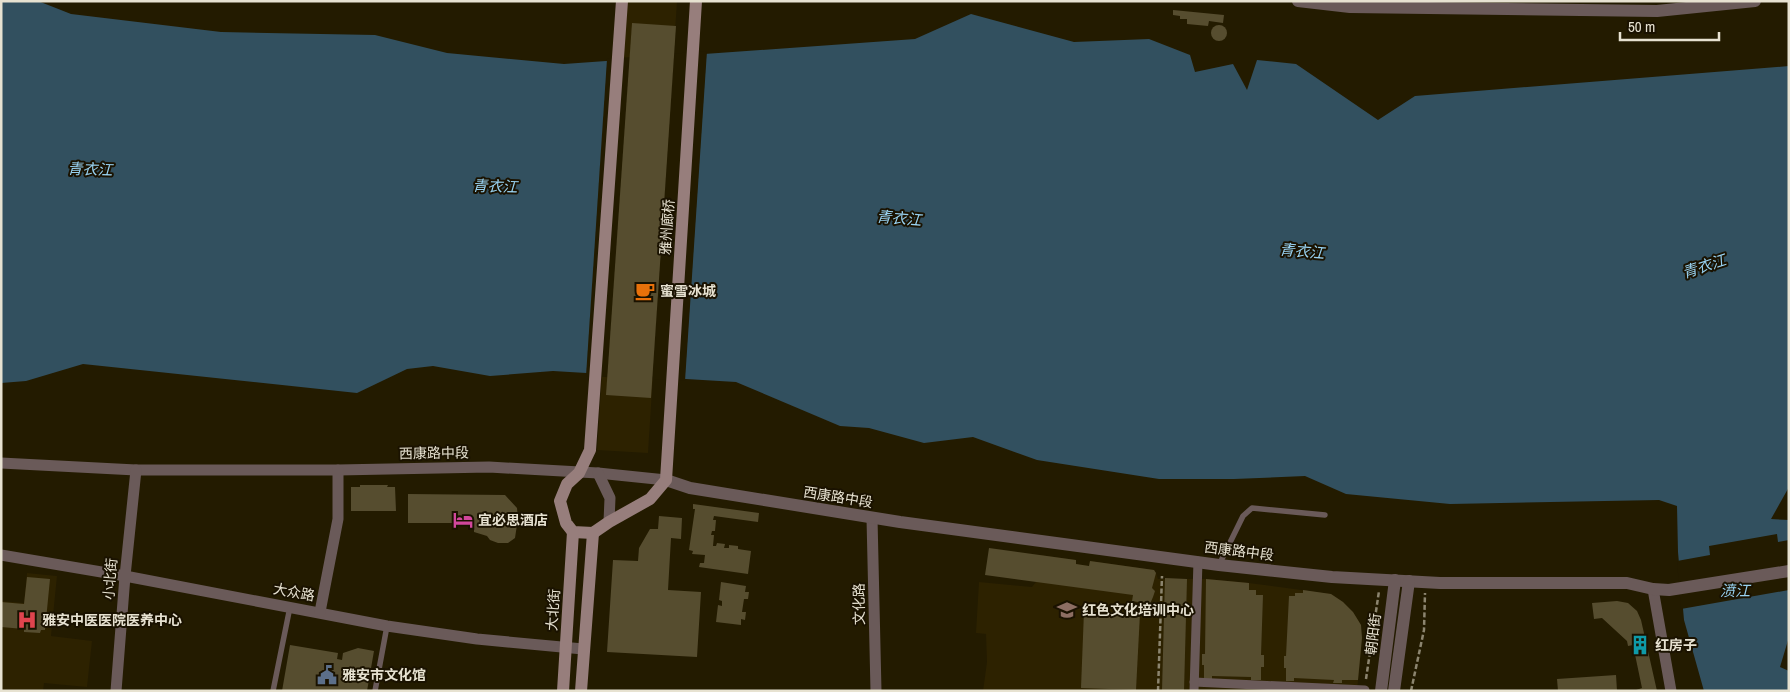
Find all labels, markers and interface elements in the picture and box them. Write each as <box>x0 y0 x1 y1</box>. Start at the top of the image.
scale bar <box>1620 10 1719 42</box>
text: 50 m <box>1628 16 1655 37</box>
water label: 青衣江 <box>67 158 115 180</box>
water label: 青衣江 <box>472 175 520 197</box>
street label: 雅州廊桥 <box>656 198 678 256</box>
water label: 青衣江 <box>876 206 924 231</box>
water label: 青衣江 <box>1279 239 1327 264</box>
water label: 青衣江 <box>1679 248 1731 283</box>
cafe icon: 蜜雪冰城 <box>634 280 656 302</box>
place label: 蜜雪冰城 <box>660 282 716 300</box>
street label: 西康路中段 <box>399 443 469 463</box>
street label: 西康路中段 <box>802 483 874 511</box>
hotel icon: 宜必思酒店 <box>452 509 474 531</box>
place label: 宜必思酒店 <box>478 511 548 529</box>
street label: 西康路中段 <box>1203 538 1275 564</box>
street label: 小北街 <box>99 557 121 601</box>
street label: 大众路 <box>272 579 316 605</box>
water label: 𣸣江 <box>1720 580 1752 601</box>
street label: 文化路 <box>850 583 868 625</box>
street label: 大北街 <box>543 588 563 632</box>
school or university icon: 红色文化培训中心 <box>1056 599 1078 621</box>
place label: 红色文化培训中心 <box>1082 601 1194 619</box>
hospital icon: 雅安中医医院医养中心 <box>16 609 38 631</box>
place label: 雅安中医医院医养中心 <box>42 611 182 629</box>
street label: 朝阳街 <box>1362 612 1384 656</box>
building icon: 红房子 <box>1629 634 1651 656</box>
place label: 红房子 <box>1655 636 1697 654</box>
public building icon: 雅安市文化馆 <box>316 664 338 686</box>
place label: 雅安市文化馆 <box>342 666 426 684</box>

